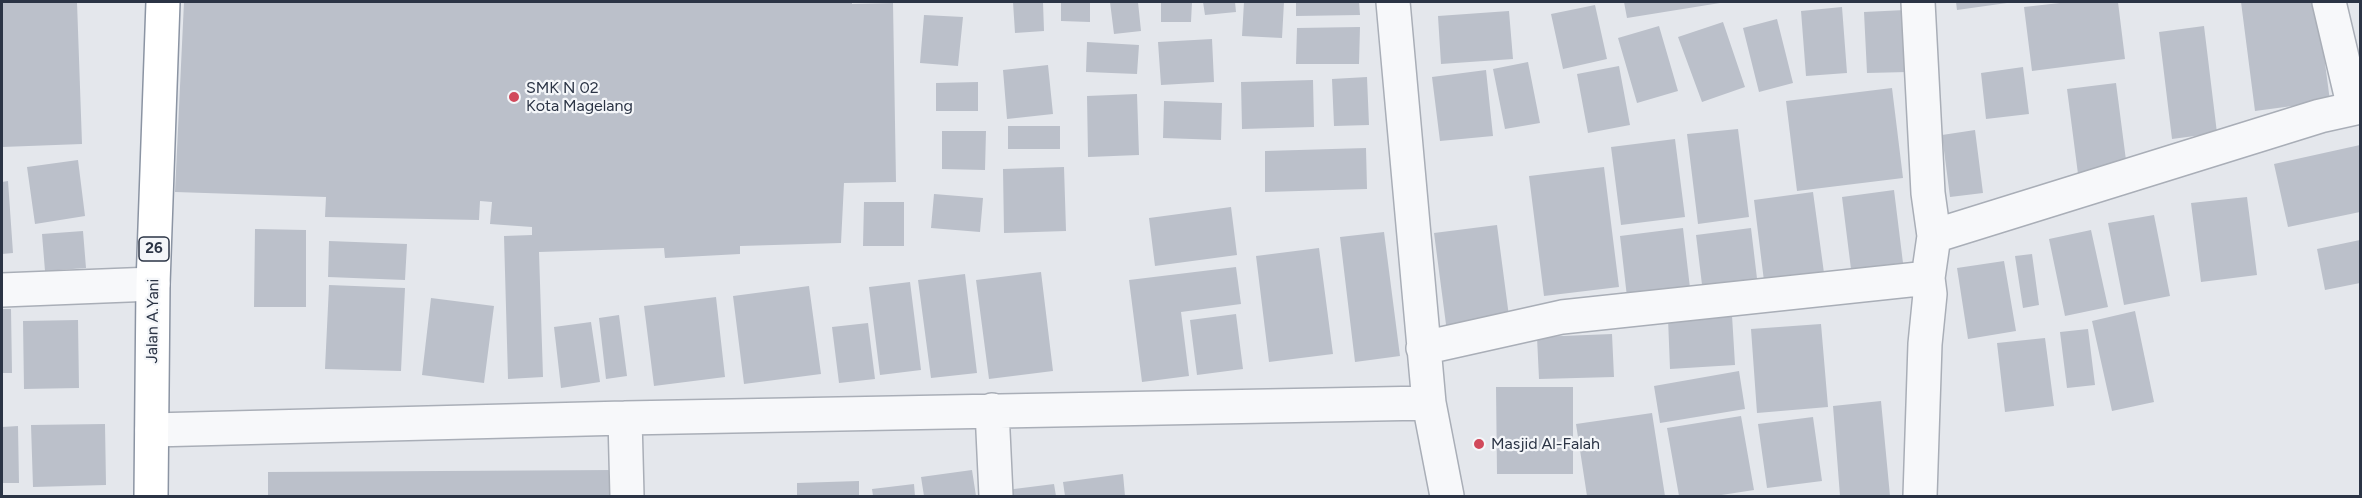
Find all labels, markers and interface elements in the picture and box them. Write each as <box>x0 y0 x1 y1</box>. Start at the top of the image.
place label: SMK N 02 Kota Magelang <box>526 78 633 116</box>
marker: SMK N 02 Kota Magelang <box>507 90 521 104</box>
road number: 26 <box>139 237 169 261</box>
street label: Jalan A.Yani <box>143 279 163 363</box>
place label: Masjid Al-Falah <box>1491 434 1600 454</box>
marker: Masjid Al-Falah <box>1472 437 1486 451</box>

